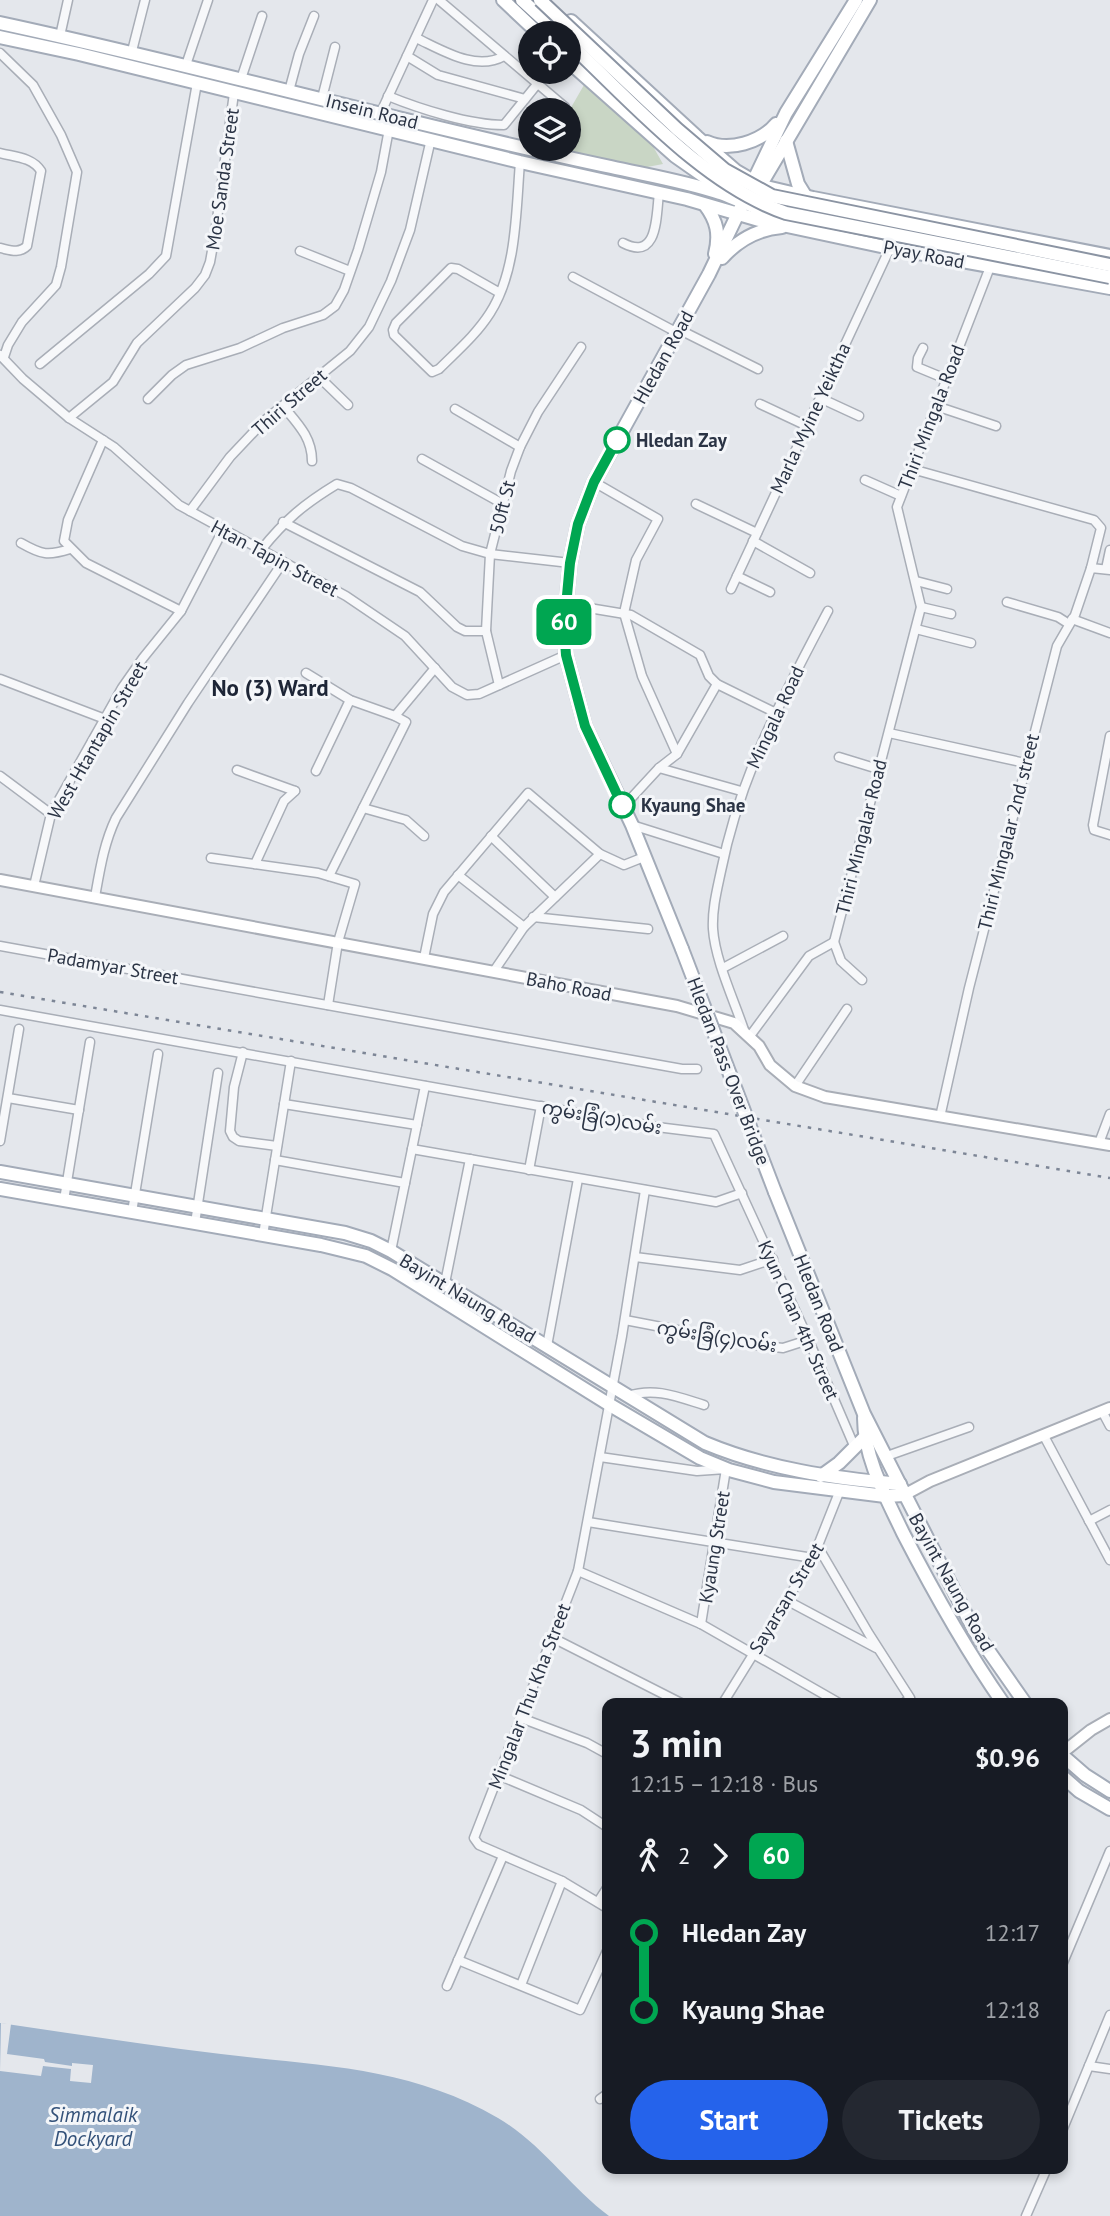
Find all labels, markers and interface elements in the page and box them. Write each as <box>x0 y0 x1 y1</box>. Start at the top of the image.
map controls <box>518 21 581 161</box>
button: locate <box>518 21 581 84</box>
street label: Insein Road <box>323 88 421 134</box>
button: layers <box>518 98 581 161</box>
street label: Moe Sanda Street <box>200 106 244 252</box>
street label: Pyay Road <box>881 234 967 274</box>
street label: Hledan Road <box>627 306 699 408</box>
street label: Marla Myine Yeiktha <box>765 339 855 497</box>
street label: Thiri Mingala Road <box>892 341 970 493</box>
street label: Thiri Street <box>247 363 332 441</box>
marker: Hledan Zay <box>604 427 630 453</box>
place label: Hledan Zay <box>636 428 728 452</box>
street label: 50ft St <box>484 477 520 536</box>
street label: Htan Tapin Street <box>207 514 343 602</box>
line badge: 60 <box>532 599 596 645</box>
text: 60 <box>550 606 578 637</box>
street label: West Htantapin Street <box>42 656 152 823</box>
street label: Mingala Road <box>741 662 809 772</box>
district label: No (3) Ward <box>211 673 329 702</box>
street label: Thiri Mingalar 2nd street <box>972 731 1044 933</box>
street label: Thiri Mingalar Road <box>830 757 892 917</box>
marker: Kyaung Shae <box>609 792 635 818</box>
place label: Kyaung Shae <box>641 793 745 817</box>
street label: Padamyar Street <box>46 943 181 989</box>
street label: Baho Road <box>524 966 614 1006</box>
street label: Hledan Pass Over Bridge <box>682 974 776 1168</box>
street label: ကွမ်းခြံ(၁)လမ်း <box>540 1093 664 1143</box>
street label: Kyun Chan 4th Street <box>753 1237 845 1404</box>
street label: Bayint Naung Road <box>396 1248 540 1348</box>
street label: Hledan Road <box>789 1251 849 1355</box>
street label: ကွမ်းခြံ(၄)လမ်း <box>655 1313 779 1361</box>
street label: Kyaung Street <box>693 1489 735 1605</box>
street label: Bayint Naung Road <box>904 1509 1000 1655</box>
street label: Sayarsan Street <box>743 1537 829 1658</box>
street label: Mingalar Thu Kha Street <box>482 1599 576 1792</box>
text: 3 min <box>630 1718 723 1767</box>
text: $0.96 <box>975 1741 1040 1774</box>
text: 12:15 – 12:18 · Bus <box>630 1769 818 1798</box>
icon: walk <box>630 1837 668 1875</box>
icon: forward <box>701 1837 739 1875</box>
text: 60 <box>763 1840 790 1871</box>
text: 2 <box>678 1841 691 1870</box>
text: Hledan Zay <box>682 1916 806 1949</box>
text: 12:17 <box>985 1918 1040 1947</box>
text: Kyaung Shae <box>682 1993 825 2026</box>
text: 12:18 <box>985 1995 1040 2024</box>
button: Start <box>630 2080 828 2160</box>
button: Tickets <box>842 2080 1040 2160</box>
water label: Simmalaik Dockyard <box>48 2101 139 2152</box>

